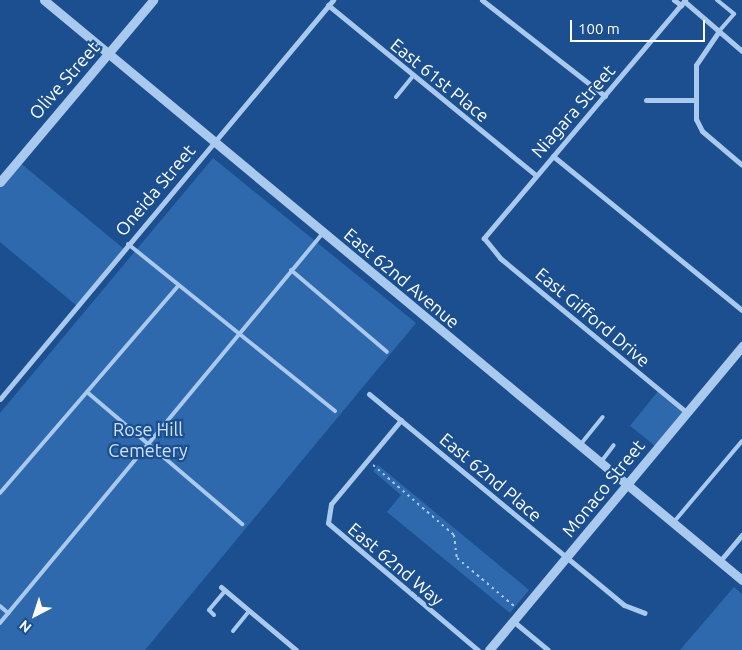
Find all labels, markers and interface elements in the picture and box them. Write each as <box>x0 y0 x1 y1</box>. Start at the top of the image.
scale bar <box>572 10 707 42</box>
text: 100 m <box>578 20 620 37</box>
street label: East 61st Place <box>386 34 494 126</box>
street label: Olive Street <box>24 37 104 123</box>
street label: Niagara Street <box>527 60 619 162</box>
street label: Oneida Street <box>111 140 199 240</box>
street label: East 62nd Avenue <box>340 223 464 333</box>
street label: East Gifford Drive <box>531 263 655 371</box>
park label: Rose Hill Cemetery <box>108 419 188 462</box>
street label: East 62nd Place <box>436 428 546 526</box>
street label: Monaco Street <box>557 435 649 541</box>
street label: East 62nd Way <box>344 518 448 610</box>
north arrow <box>10 590 60 640</box>
text: N <box>16 617 35 636</box>

